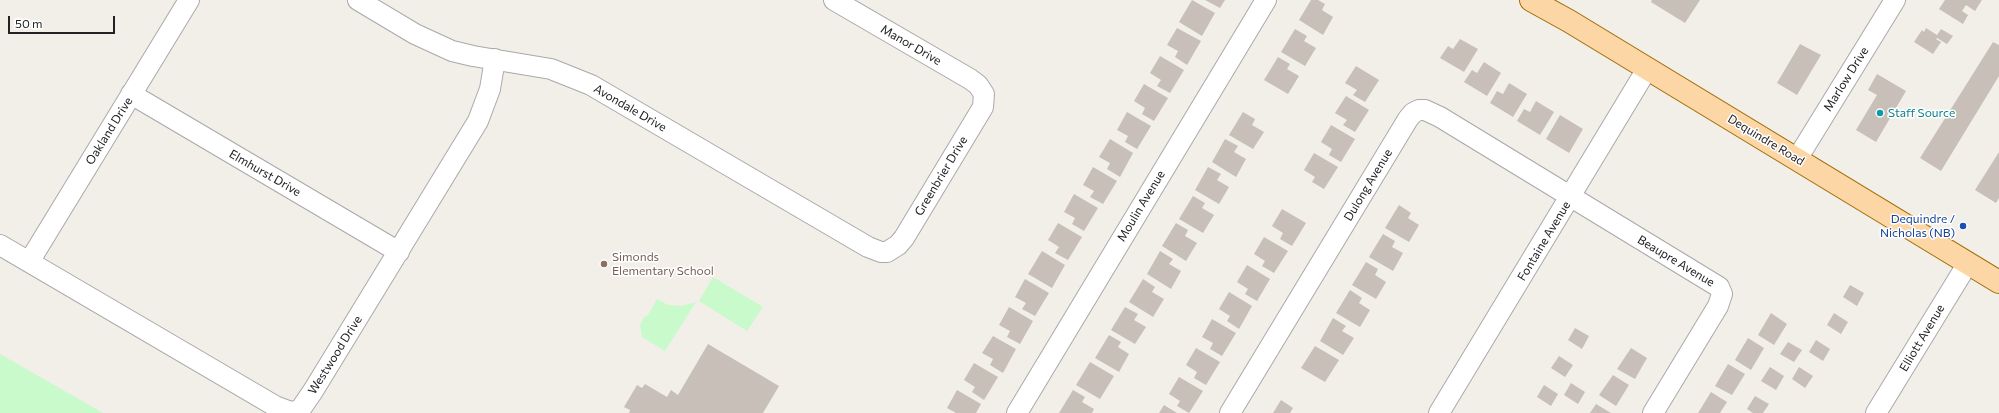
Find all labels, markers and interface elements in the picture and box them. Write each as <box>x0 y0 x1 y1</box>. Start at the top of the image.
scale bar <box>10 8 117 34</box>
text: 50 m <box>15 16 43 30</box>
street label: Manor Drive <box>878 22 944 68</box>
street label: Marlow Drive <box>1820 44 1872 114</box>
street label: Avondale Drive <box>591 81 669 135</box>
street label: Oakland Drive <box>82 95 136 167</box>
place label: Staff Source <box>1888 106 1955 120</box>
marker: Staff Source <box>1875 108 1885 118</box>
street label: Dequindre Road <box>1725 111 1807 169</box>
street label: Greenbrier Drive <box>912 134 970 218</box>
street label: Dulong Avenue <box>1341 146 1395 224</box>
street label: Elmhurst Drive <box>227 147 303 199</box>
street label: Moulin Avenue <box>1114 168 1168 244</box>
street label: Fontaine Avenue <box>1515 199 1573 283</box>
place label: Dequindre / Nicholas (NB) <box>1880 212 1955 240</box>
marker: Dequindre / Nicholas (NB) <box>1958 221 1968 231</box>
street label: Beaupre Avenue <box>1635 232 1717 290</box>
place label: Simonds Elementary School <box>612 250 714 278</box>
marker: Simonds Elementary School <box>599 259 609 269</box>
street label: Elliott Avenue <box>1896 302 1948 374</box>
street label: Westwood Drive <box>305 313 365 397</box>

